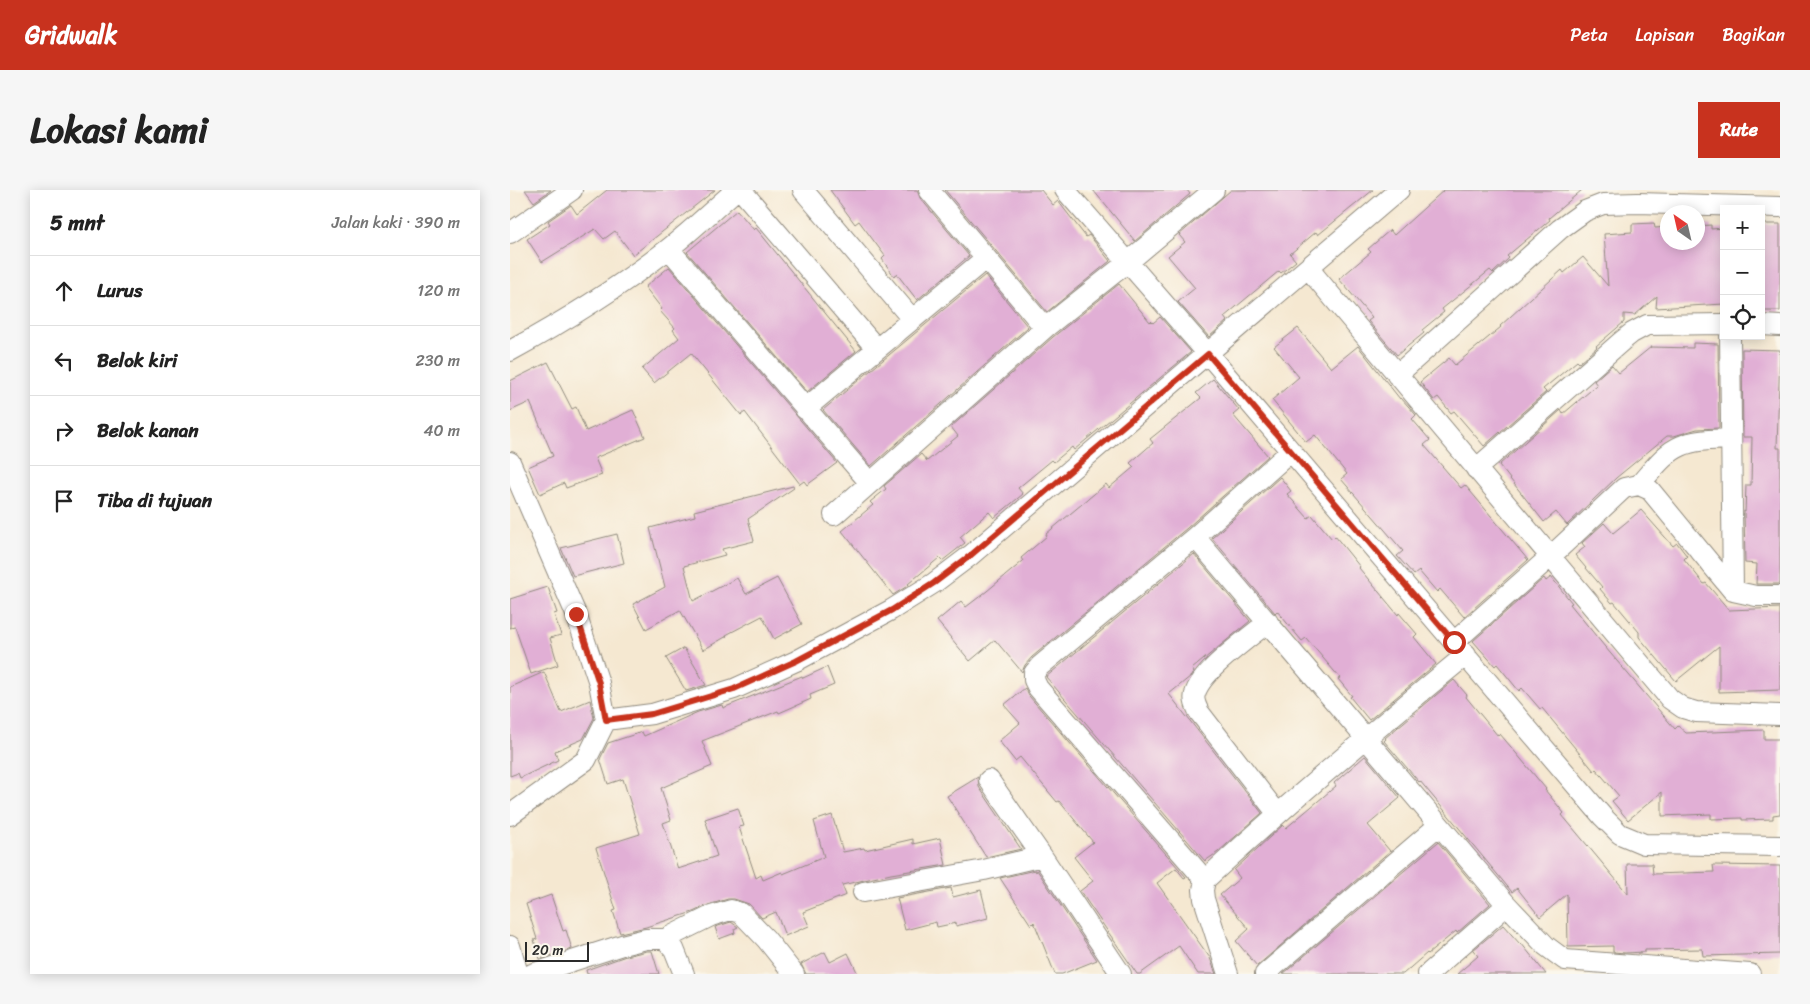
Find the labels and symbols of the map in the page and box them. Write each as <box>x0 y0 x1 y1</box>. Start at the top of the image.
north arrow <box>1660 205 1705 250</box>
route end <box>565 603 588 626</box>
route start <box>1443 631 1466 654</box>
scale bar <box>525 939 589 962</box>

